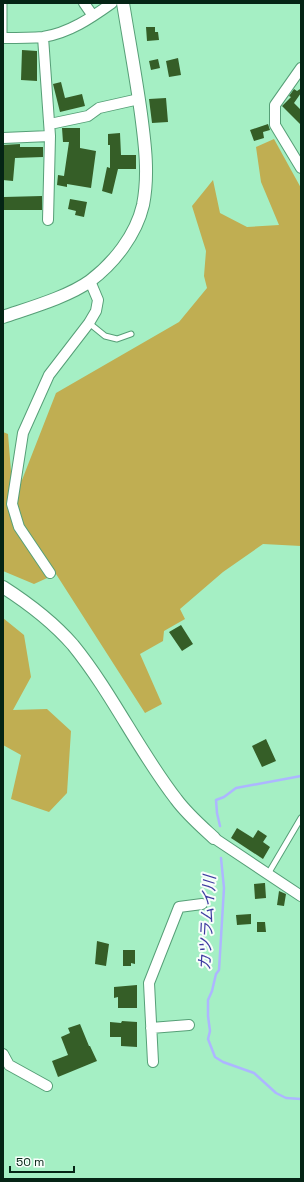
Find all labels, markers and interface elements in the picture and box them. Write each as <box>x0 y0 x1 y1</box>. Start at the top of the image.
water label: カツラムイ川 <box>194 873 220 971</box>
scale bar <box>10 1148 74 1174</box>
text: 50 m <box>16 1154 44 1170</box>

